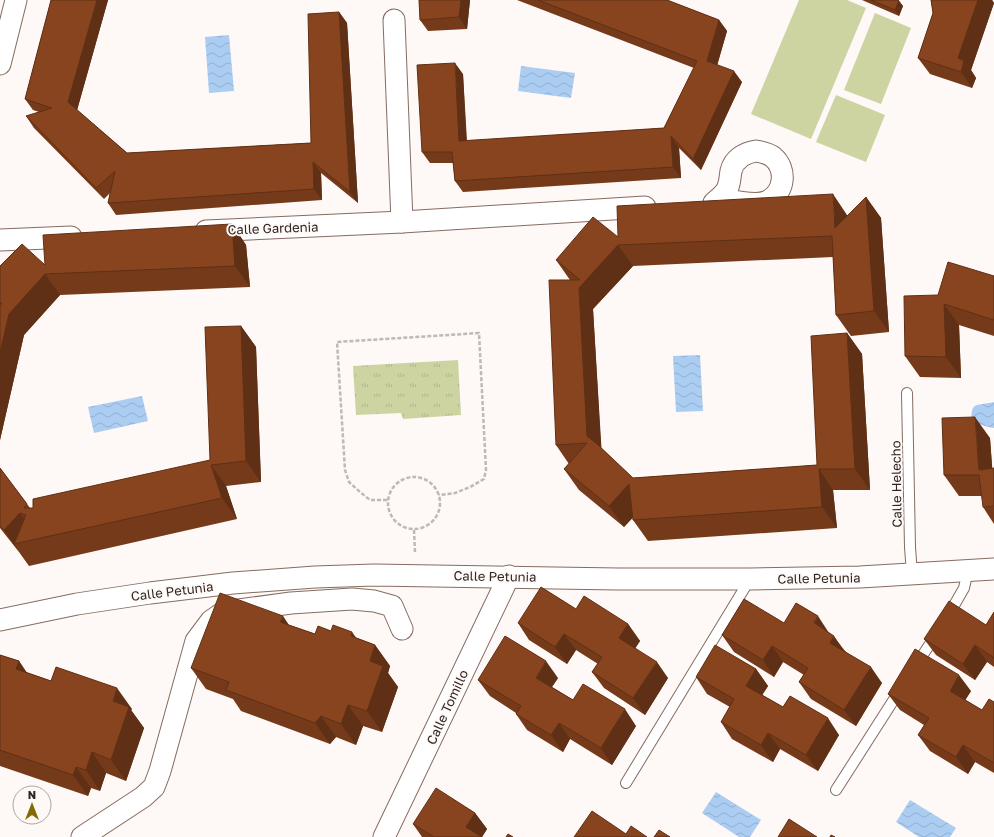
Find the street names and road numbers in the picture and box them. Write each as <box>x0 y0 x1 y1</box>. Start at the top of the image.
street label: Calle Gardenia <box>227 218 319 238</box>
street label: Calle Helecho <box>887 440 905 528</box>
street label: Calle Petunia <box>453 567 537 585</box>
street label: Calle Petunia <box>777 569 861 587</box>
street label: Calle Petunia <box>130 578 214 604</box>
street label: Calle Tomillo <box>423 667 471 747</box>

